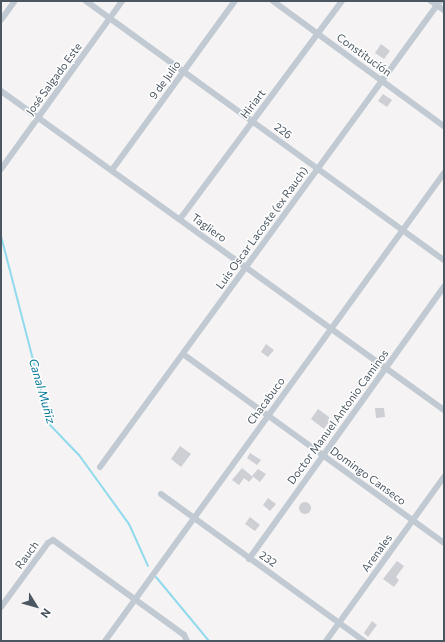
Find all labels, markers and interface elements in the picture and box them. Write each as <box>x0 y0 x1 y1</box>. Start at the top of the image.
street label: Constitución <box>334 31 394 79</box>
street label: José Salgado Este <box>23 40 85 118</box>
street label: 9 de Julio <box>147 58 183 102</box>
street label: Hiriart <box>238 87 268 121</box>
street label: 226 <box>271 120 295 142</box>
street label: Luis Oscar Lacoste (ex Rauch) <box>213 164 311 292</box>
street label: Tagliero <box>189 211 229 245</box>
street label: Doctor Manuel Antonio Caminos <box>285 347 391 487</box>
water label: Canal Muñiz <box>26 357 58 425</box>
street label: Chacabuco <box>244 375 288 427</box>
street label: Domingo Canseco <box>328 444 408 508</box>
street label: Arenales <box>359 532 395 574</box>
street label: Rauch <box>13 539 41 571</box>
street label: 232 <box>257 548 279 570</box>
north arrow <box>16 586 56 626</box>
text: N <box>38 606 54 621</box>

